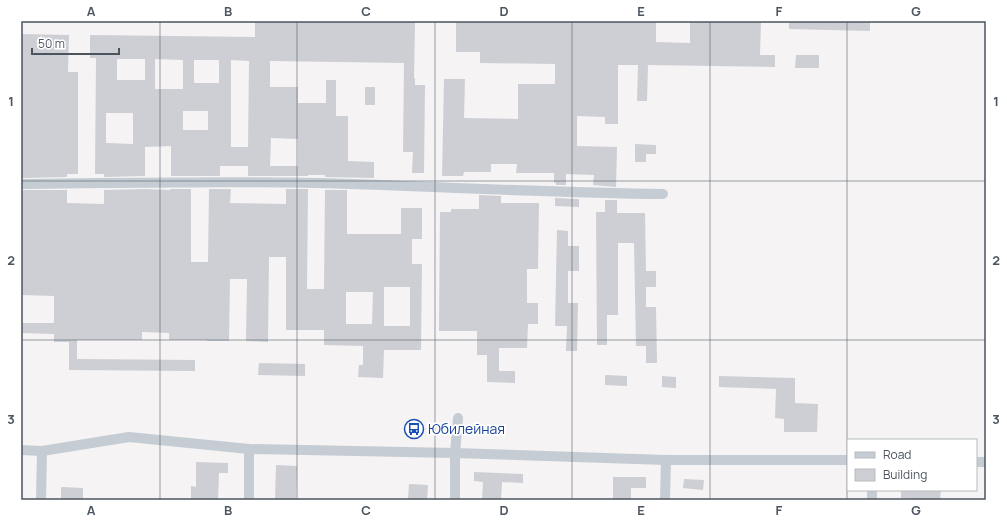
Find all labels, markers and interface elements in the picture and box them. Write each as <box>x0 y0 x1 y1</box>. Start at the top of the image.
text: A <box>87 2 96 20</box>
text: B <box>224 2 232 20</box>
text: C <box>361 2 371 20</box>
text: D <box>499 2 509 20</box>
text: E <box>637 2 645 20</box>
text: F <box>776 2 783 20</box>
text: G <box>911 2 921 20</box>
scale bar <box>32 30 119 56</box>
text: 50 m <box>38 35 65 52</box>
text: 1 <box>8 92 14 110</box>
text: 1 <box>993 92 999 110</box>
text: 2 <box>7 251 15 269</box>
text: 2 <box>992 251 1000 269</box>
text: 3 <box>7 410 15 428</box>
text: 3 <box>992 410 1000 428</box>
bus stop icon: Юбилейная <box>403 418 425 440</box>
place label: Юбилейная <box>428 419 505 438</box>
legend <box>847 439 977 491</box>
text: Road <box>883 446 911 463</box>
text: Building <box>883 466 927 483</box>
text: A <box>87 501 96 519</box>
text: B <box>224 501 232 519</box>
text: C <box>361 501 371 519</box>
text: D <box>499 501 509 519</box>
text: E <box>637 501 645 519</box>
text: F <box>776 501 783 519</box>
text: G <box>911 501 921 519</box>

